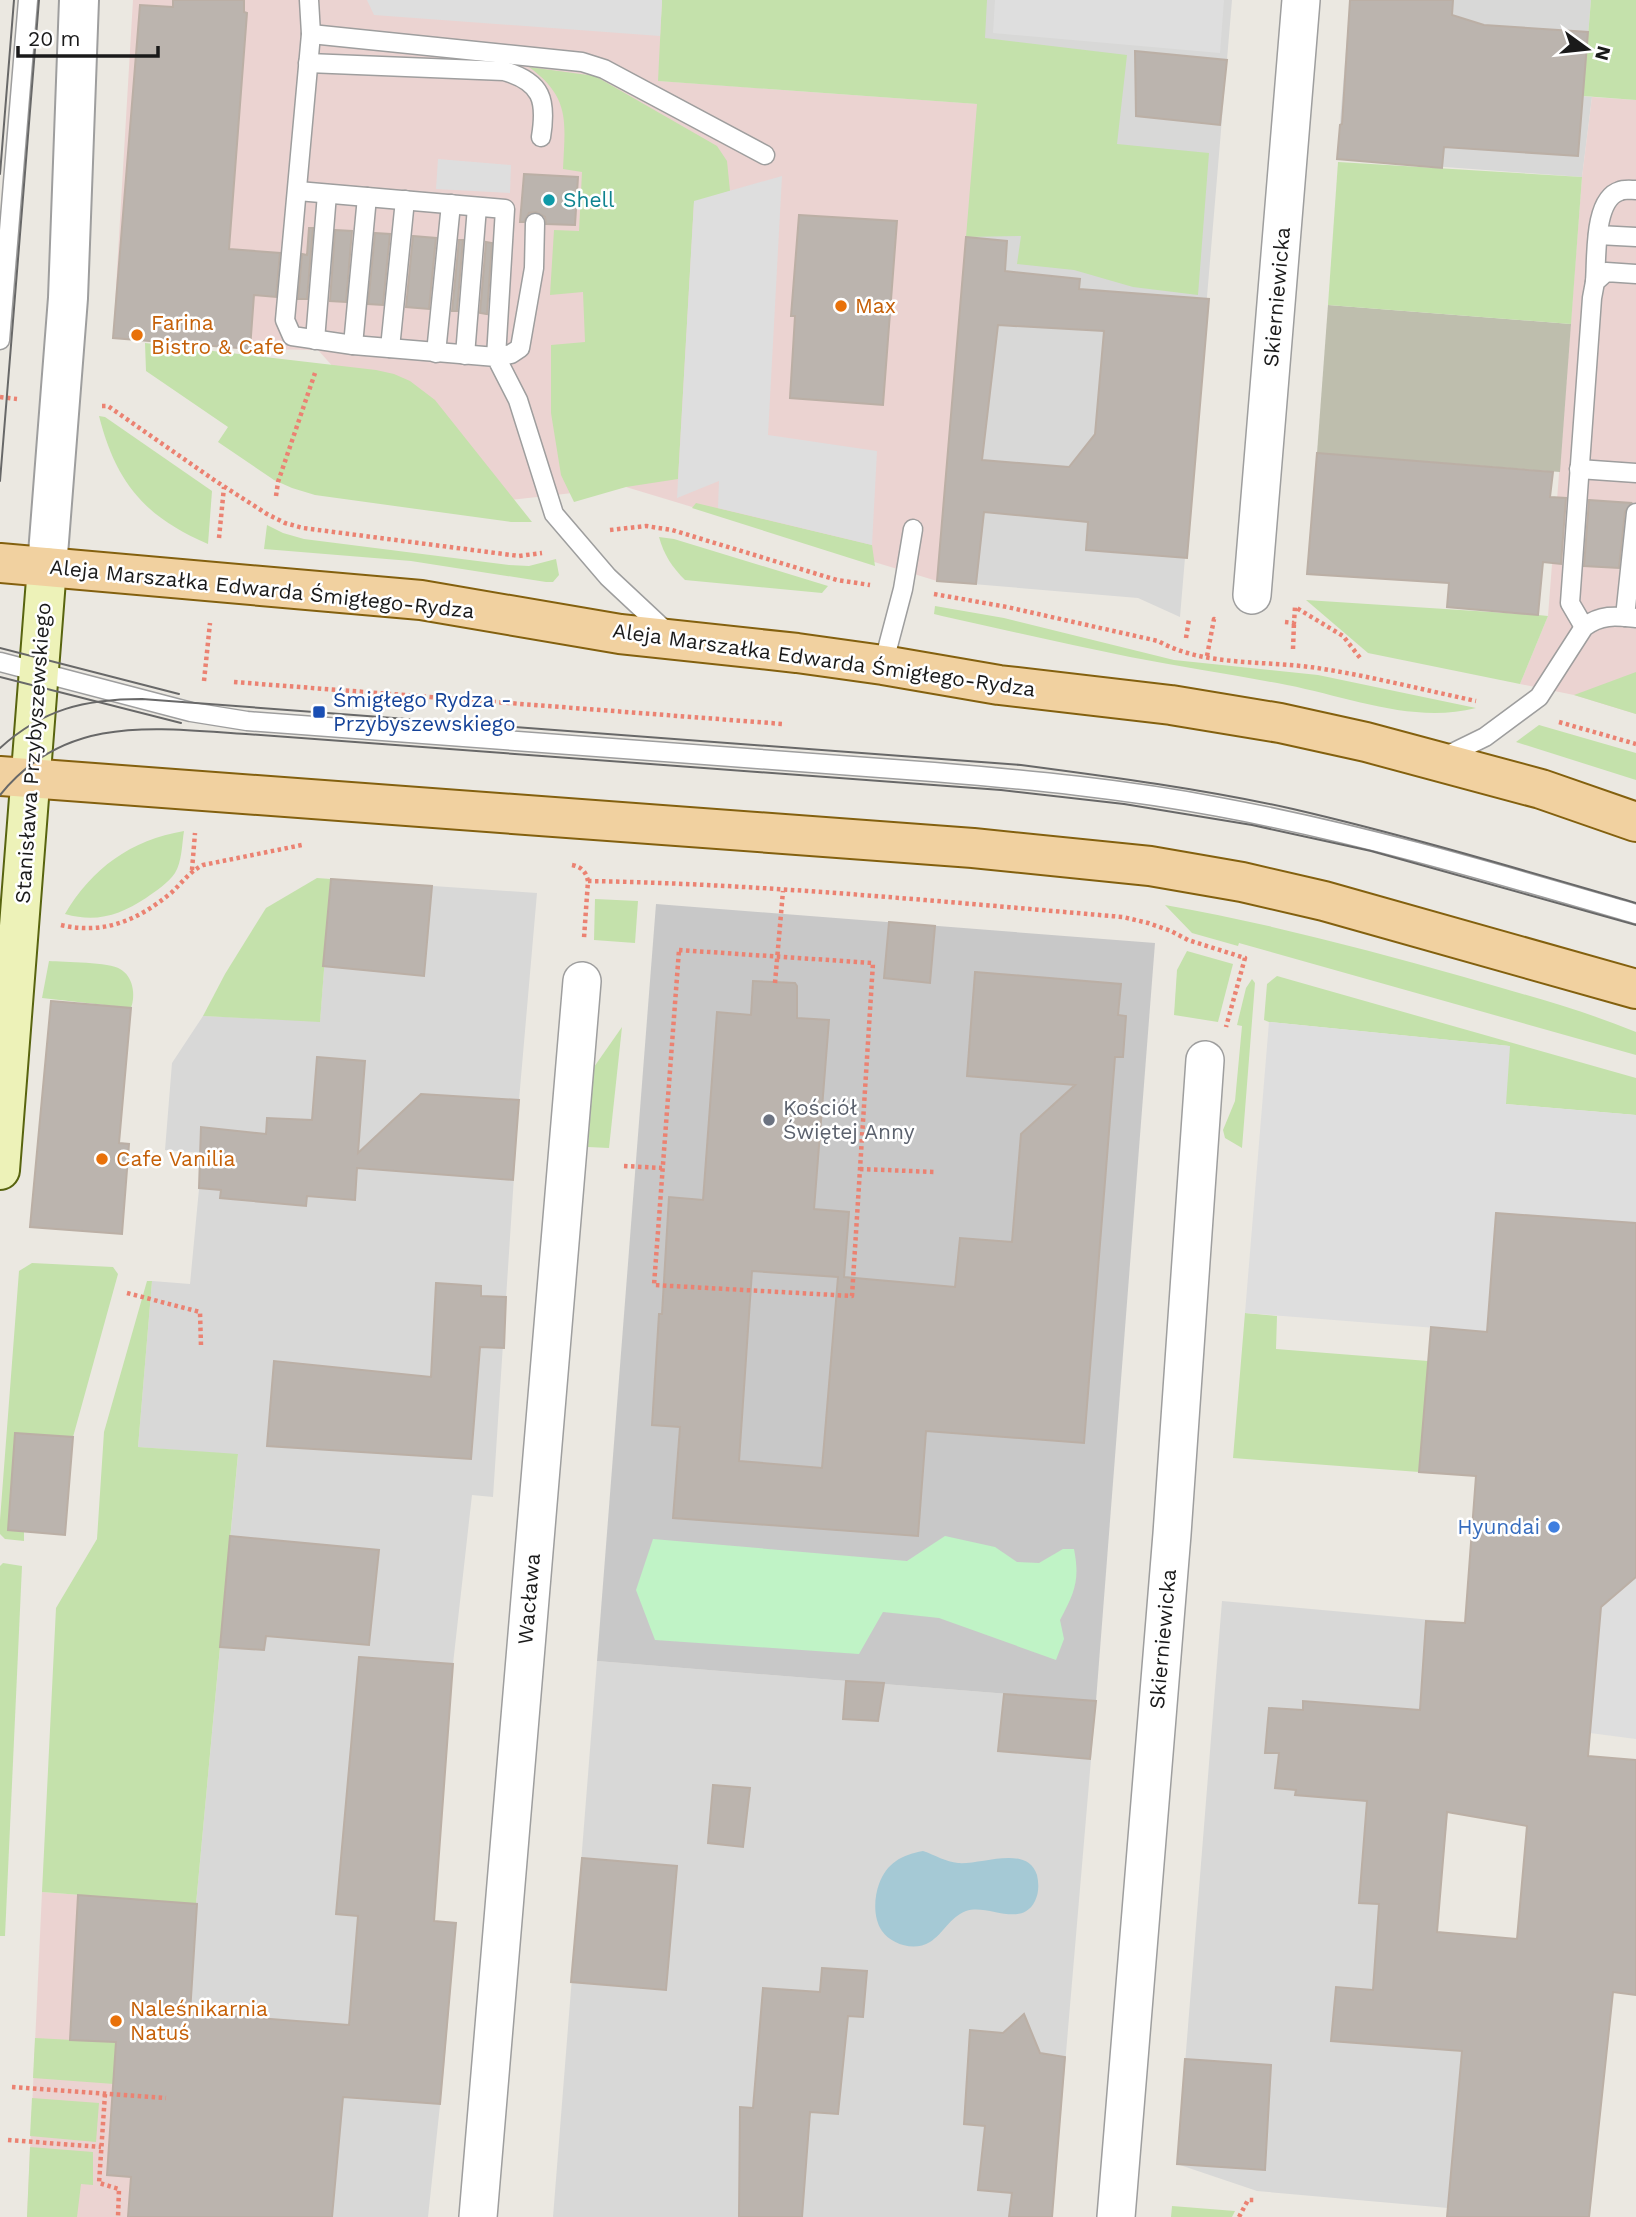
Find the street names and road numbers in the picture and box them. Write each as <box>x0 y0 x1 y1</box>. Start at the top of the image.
street label: Skierniewicka <box>1258 226 1295 368</box>
street label: Aleja Marszałka Edwarda Śmigłego-Rydza <box>49 554 476 623</box>
street label: Stanisława Przybyszewskiego <box>10 602 55 904</box>
street label: Aleja Marszałka Edwarda Śmigłego-Rydza <box>611 617 1037 702</box>
street label: Wacława <box>512 1552 545 1646</box>
street label: Skierniewicka <box>1144 1568 1181 1710</box>

